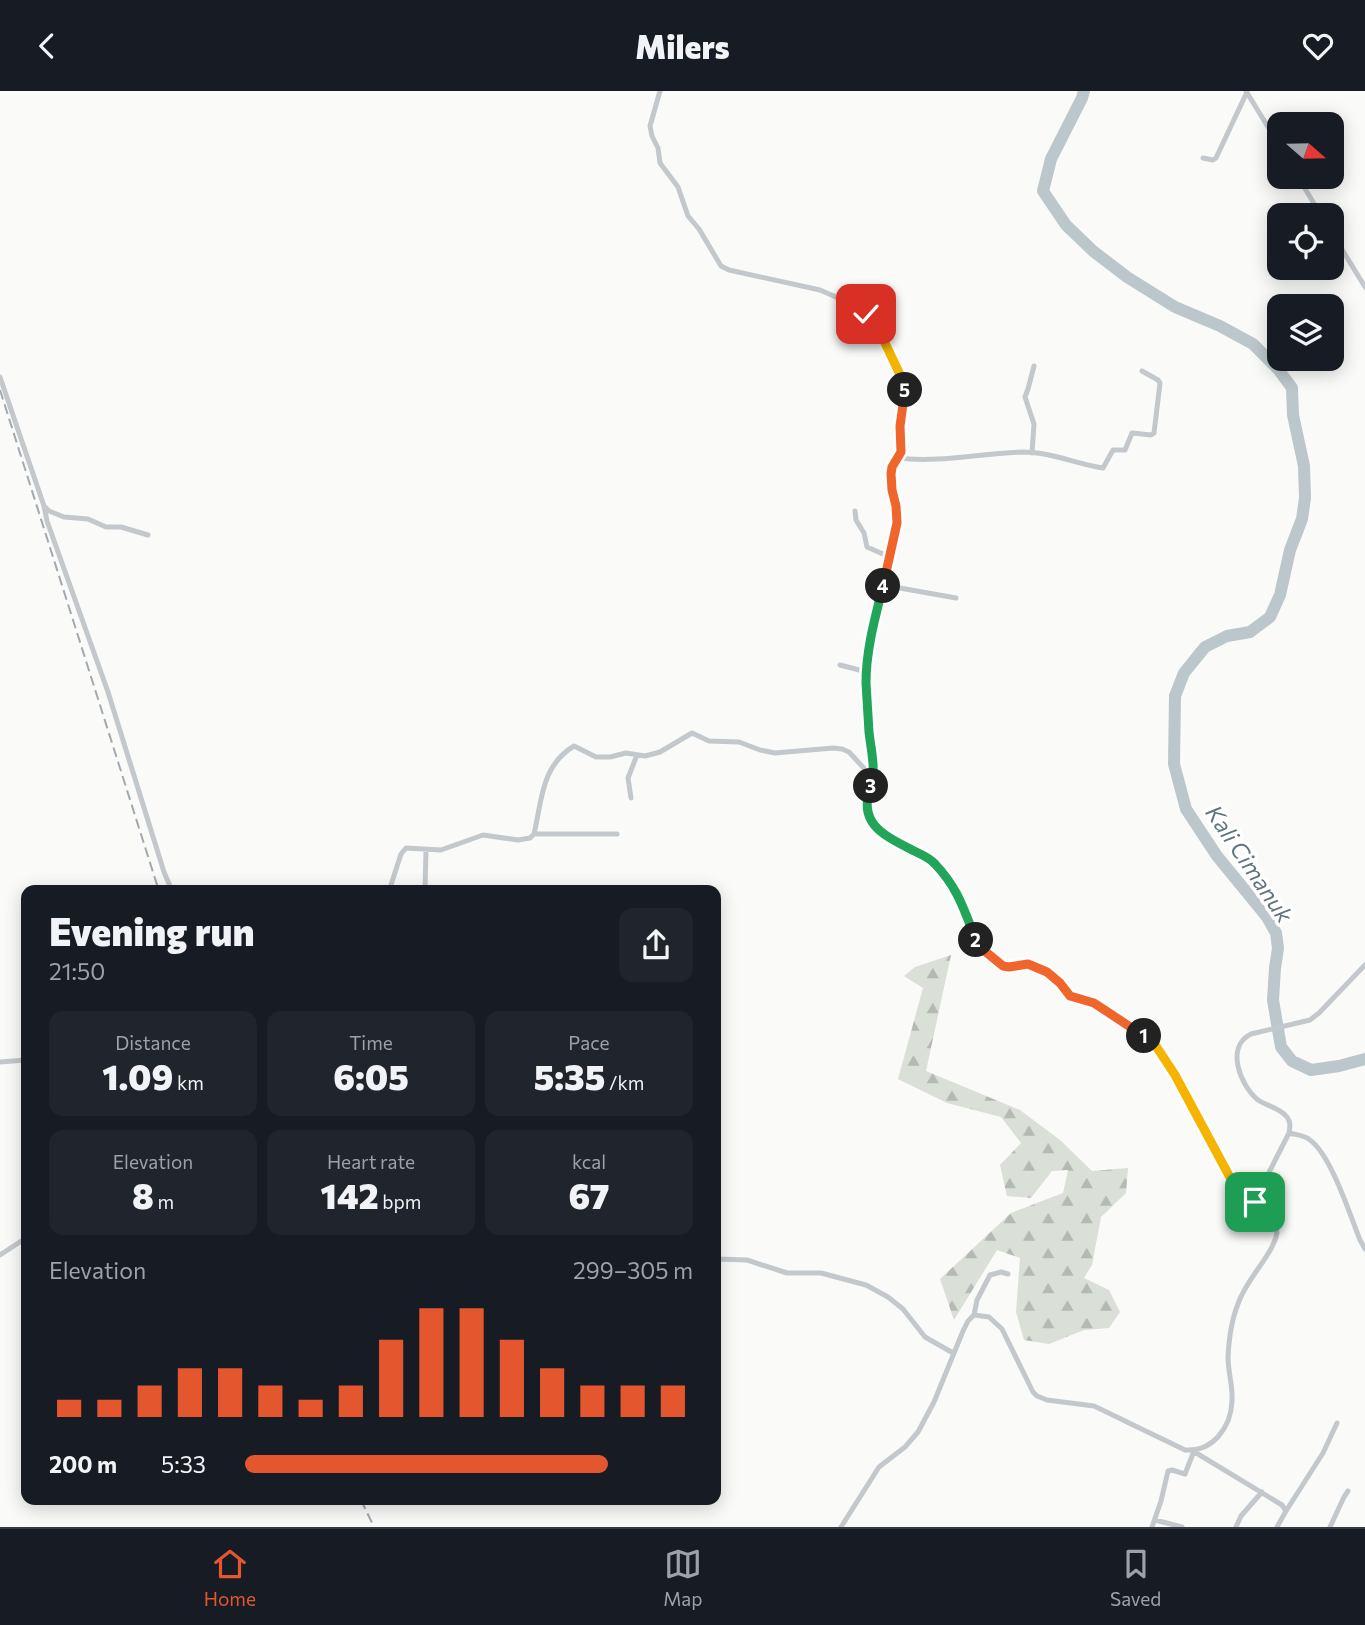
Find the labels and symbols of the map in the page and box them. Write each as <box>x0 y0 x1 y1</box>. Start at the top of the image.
north arrow <box>1267 112 1344 189</box>
pin <box>836 284 896 344</box>
pin: 5 <box>888 373 922 407</box>
pin: 4 <box>866 568 900 603</box>
pin: 3 <box>854 769 888 803</box>
water label: Kali Cimanuk <box>1200 799 1300 928</box>
pin: 2 <box>958 923 993 957</box>
pin: 1 <box>1126 1019 1162 1053</box>
pin <box>1225 1172 1285 1232</box>

